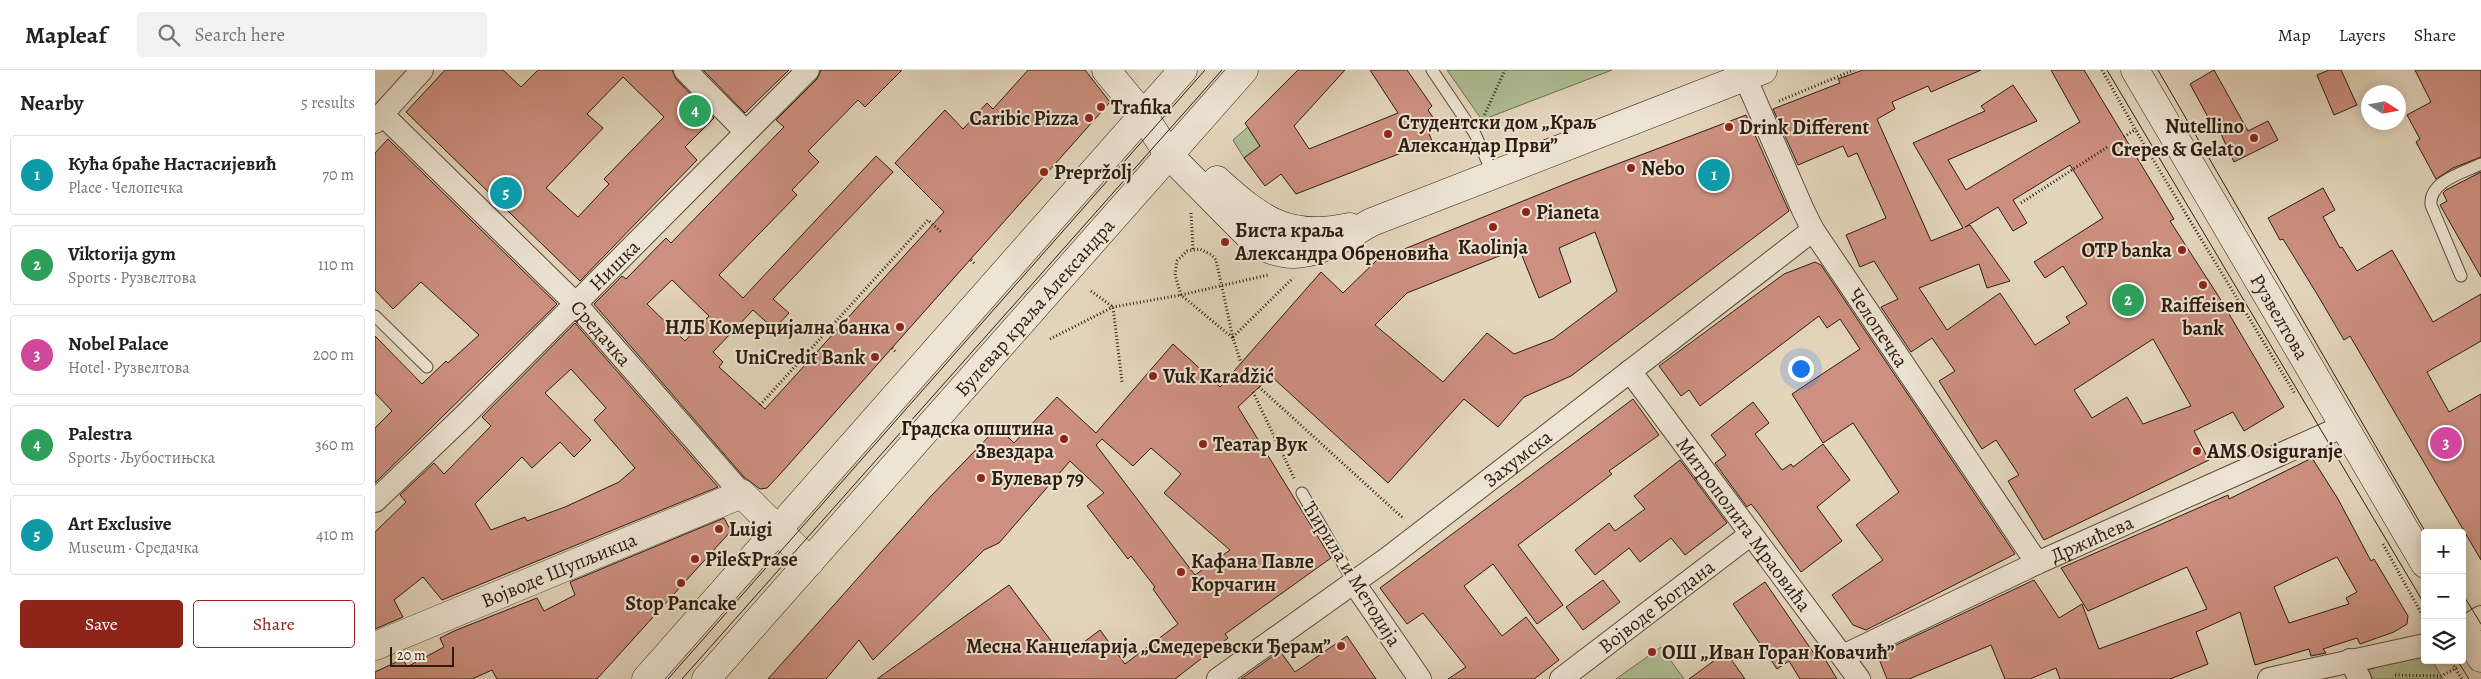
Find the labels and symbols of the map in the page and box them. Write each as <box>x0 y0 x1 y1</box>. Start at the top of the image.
north arrow <box>2361 85 2406 130</box>
pin: 4 <box>679 92 711 130</box>
place label: Trafika <box>1111 94 1172 121</box>
marker: Trafika <box>1095 101 1107 113</box>
place label: Caribic Pizza <box>969 105 1079 132</box>
place label: Студентски дом „Краљ Александар Први” <box>1397 109 1597 159</box>
marker: Caribic Pizza <box>1083 112 1095 124</box>
place label: Nutellino Crepes & Gelato <box>2111 113 2244 163</box>
place label: Drink Different <box>1739 114 1869 141</box>
marker: Drink Different <box>1723 121 1735 133</box>
marker: Студентски дом „Краљ Александар Први” <box>1382 128 1394 140</box>
marker: Nutellino Crepes & Gelato <box>2248 132 2260 144</box>
place label: Nebo <box>1641 155 1685 182</box>
pin: 1 <box>1698 156 1730 194</box>
place label: Prepržolj <box>1054 159 1132 186</box>
marker: Nebo <box>1625 162 1637 174</box>
marker: Prepržolj <box>1038 166 1050 178</box>
pin: 5 <box>490 174 522 212</box>
place label: Pianeta <box>1536 199 1600 226</box>
marker: Pianeta <box>1520 206 1532 218</box>
street label: Булевар краља Александра <box>948 212 1121 402</box>
place label: Биста краља Александра Обреновића <box>1234 217 1450 267</box>
marker: Kaolinja <box>1487 221 1499 233</box>
street label: Нишка <box>583 233 646 297</box>
place label: Kaolinja <box>1458 234 1529 261</box>
marker: Биста краља Александра Обреновића <box>1219 236 1231 248</box>
place label: OTP banka <box>2081 237 2172 264</box>
marker: OTP banka <box>2176 244 2188 256</box>
street label: Рузвелтова <box>2244 269 2316 365</box>
marker: Raiffeisen bank <box>2197 279 2209 291</box>
pin: 2 <box>2112 281 2144 319</box>
street label: Челопечка <box>1842 283 1915 373</box>
place label: Raiffeisen bank <box>2161 292 2245 342</box>
street label: Средачка <box>565 294 638 373</box>
place label: НЛБ Комерцијална банка <box>665 314 890 341</box>
marker: НЛБ Комерцијална банка <box>894 321 906 333</box>
place label: UniCredit Bank <box>735 344 866 371</box>
marker: UniCredit Bank <box>869 351 881 363</box>
your location <box>1788 356 1814 382</box>
place label: Vuk Karadžić <box>1162 363 1274 390</box>
marker: Vuk Karadžić <box>1147 370 1159 382</box>
place label: Градска општина Звездара <box>901 415 1054 465</box>
street label: Захумска <box>1477 423 1558 493</box>
pin: 3 <box>2430 424 2462 462</box>
place label: Театар Вук <box>1213 431 1308 458</box>
street label: Митрополита Мраовића <box>1670 431 1818 618</box>
marker: Градска општина Звездара <box>1058 433 1070 445</box>
marker: Театар Вук <box>1197 438 1209 450</box>
place label: AMS Osiguranje <box>2206 438 2343 465</box>
marker: AMS Osiguranje <box>2191 445 2203 457</box>
place label: Булевар 79 <box>991 465 1084 492</box>
marker: Булевар 79 <box>975 472 987 484</box>
street label: Ћирила и Методија <box>1296 496 1408 652</box>
street label: Држићева <box>2046 508 2138 569</box>
place label: Luigi <box>729 516 773 543</box>
marker: Luigi <box>713 523 725 535</box>
street label: Војводе Шупљикца <box>477 525 641 614</box>
place label: Pile&Prase <box>705 546 798 573</box>
place label: Кафана Павле Корчагин <box>1191 548 1314 598</box>
marker: Pile&Prase <box>689 553 701 565</box>
street label: Војводе Богдана <box>1593 553 1721 659</box>
marker: Кафана Павле Корчагин <box>1175 566 1187 578</box>
marker: Stop Pancake <box>675 577 687 589</box>
place label: Stop Pancake <box>625 590 737 617</box>
place label: Месна Канцеларија „Смедеревски Ђерам” <box>966 633 1331 660</box>
place label: ОШ „Иван Горан Ковачић” <box>1662 639 1895 666</box>
marker: Месна Канцеларија „Смедеревски Ђерам” <box>1335 640 1347 652</box>
scale bar <box>390 644 454 667</box>
marker: ОШ „Иван Горан Ковачић” <box>1646 646 1658 658</box>

